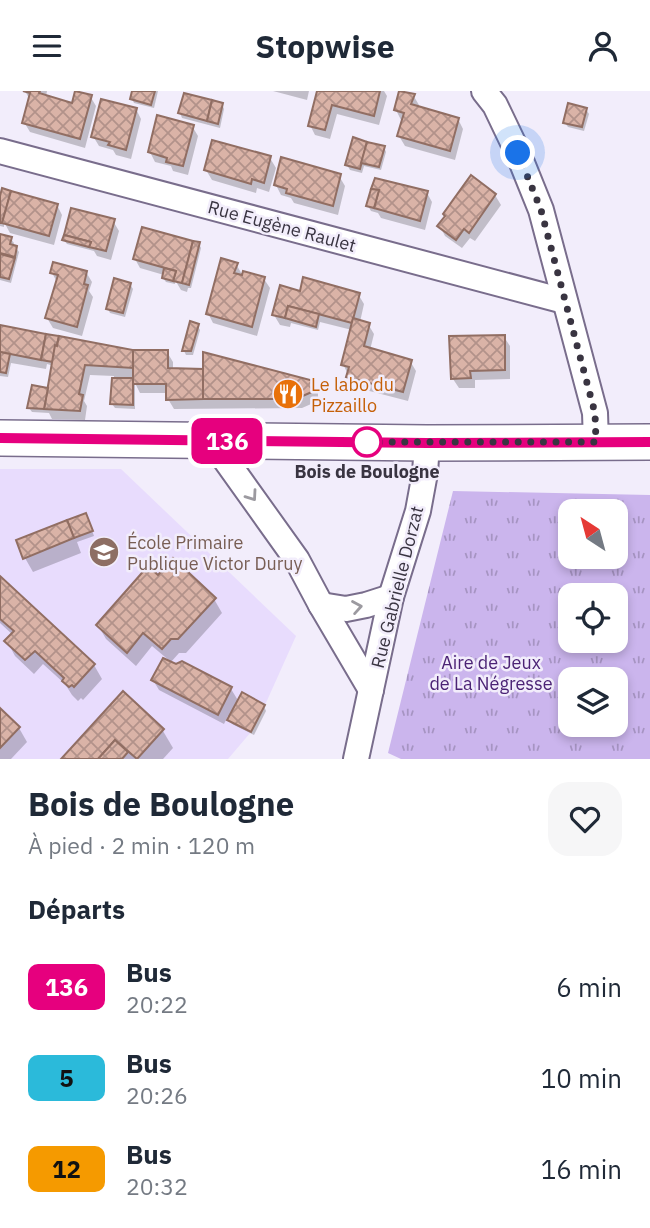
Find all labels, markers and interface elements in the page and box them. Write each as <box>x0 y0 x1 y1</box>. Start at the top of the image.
text: Stopwise <box>255 25 395 67</box>
icon: menu <box>28 27 66 65</box>
icon: person <box>584 27 622 65</box>
your location <box>500 135 535 170</box>
street label: Rue Eugène Raulet <box>205 195 359 257</box>
place label: Le labo du Pizzaillo <box>311 373 394 417</box>
restaurant icon: Le labo du Pizzaillo <box>271 377 305 411</box>
line badge: 136 <box>187 418 267 464</box>
text: 136 <box>205 425 249 457</box>
marker: Bois de Boulogne <box>352 427 382 457</box>
place label: Bois de Boulogne <box>294 460 440 483</box>
one-way arrow <box>244 488 256 501</box>
north arrow <box>558 499 628 569</box>
map controls <box>558 499 628 737</box>
street label: Rue Gabrielle Dorzat <box>366 504 428 670</box>
place label: École Primaire Publique Victor Duruy <box>127 531 303 575</box>
school or university icon: École Primaire Publique Victor Duruy <box>87 535 121 569</box>
button: locate <box>558 583 628 653</box>
one-way arrow <box>351 600 362 615</box>
park label: Aire de Jeux de La Négresse <box>429 651 553 695</box>
button: layers <box>558 667 628 737</box>
text: Bois de Boulogne <box>28 782 294 825</box>
button: heart <box>548 782 622 856</box>
text: À pied · 2 min · 120 m <box>28 830 255 860</box>
text: Départs <box>28 892 125 926</box>
text: Bus <box>126 955 172 989</box>
text: 6 min <box>556 970 622 1004</box>
text: 136 <box>45 971 88 1003</box>
text: 20:22 <box>126 989 188 1019</box>
text: Bus <box>126 1046 172 1080</box>
text: 10 min <box>541 1061 622 1095</box>
text: 5 <box>59 1062 74 1094</box>
text: 20:26 <box>126 1080 188 1110</box>
text: Bus <box>126 1137 172 1171</box>
text: 16 min <box>541 1152 622 1186</box>
text: 12 <box>52 1153 81 1185</box>
text: 20:32 <box>126 1171 188 1201</box>

